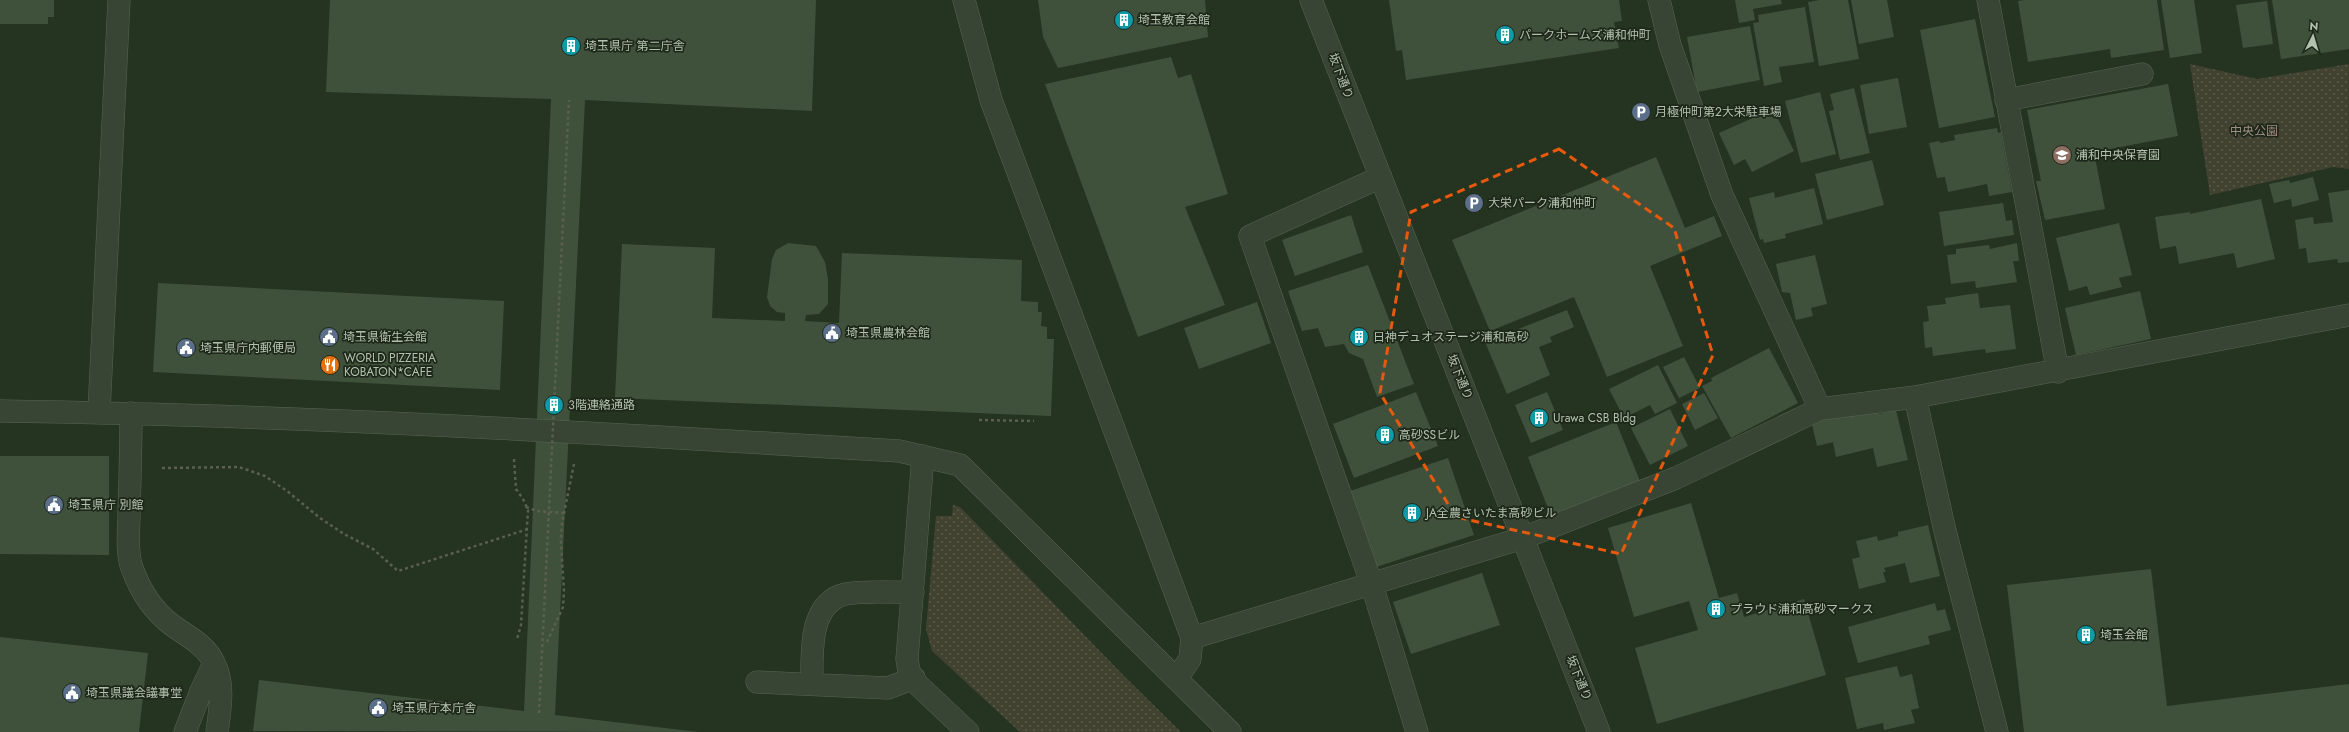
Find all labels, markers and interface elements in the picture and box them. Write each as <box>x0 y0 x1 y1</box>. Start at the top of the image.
building icon: 埼玉教育会館 <box>1113 9 1135 31</box>
place label: 埼玉教育会館 <box>1138 11 1210 29</box>
north arrow <box>2293 16 2333 56</box>
text: N <box>2309 18 2319 34</box>
building icon: パークホームズ浦和仲町 <box>1494 24 1516 46</box>
place label: パークホームズ浦和仲町 <box>1519 26 1651 44</box>
building icon: 埼玉県庁 第二庁舎 <box>560 35 582 57</box>
place label: 埼玉県庁 第二庁舎 <box>585 37 685 55</box>
street label: 坂下通り <box>1324 50 1358 102</box>
parking icon: 月極仲町第2大栄駐車場 <box>1630 101 1652 123</box>
place label: 月極仲町第2大栄駐車場 <box>1655 103 1782 121</box>
park label: 中央公園 <box>2230 122 2278 140</box>
school or university icon: 浦和中央保育園 <box>2051 144 2073 166</box>
place label: 浦和中央保育園 <box>2076 146 2160 164</box>
parking icon: 大栄パーク浦和仲町 <box>1463 192 1485 214</box>
place label: 大栄パーク浦和仲町 <box>1488 194 1596 212</box>
public building icon: 埼玉県農林会館 <box>821 322 843 344</box>
place label: 埼玉県農林会館 <box>846 324 930 342</box>
public building icon: 埼玉県衛生会館 <box>318 326 340 348</box>
building icon: 日神デュオステージ浦和高砂 <box>1348 326 1370 348</box>
place label: 埼玉県衛生会館 <box>343 328 427 346</box>
place label: 日神デュオステージ浦和高砂 <box>1373 328 1529 346</box>
public building icon: 埼玉県庁内郵便局 <box>175 337 197 359</box>
place label: 埼玉県庁内郵便局 <box>200 339 296 357</box>
place label: WORLD PIZZERIA KOBATON*CAFE <box>344 349 436 381</box>
street label: 坂下通り <box>1443 351 1477 403</box>
restaurant icon: WORLD PIZZERIA KOBATON*CAFE <box>319 354 341 376</box>
building icon: ３階連絡通路 <box>543 394 565 416</box>
place label: ３階連絡通路 <box>568 396 635 414</box>
building icon: Urawa CSB Bldg <box>1528 407 1550 429</box>
place label: Urawa CSB Bldg <box>1553 409 1636 427</box>
building icon: 高砂SSビル <box>1374 424 1396 446</box>
place label: 高砂SSビル <box>1399 426 1460 444</box>
public building icon: 埼玉県庁 別館 <box>43 494 65 516</box>
place label: 埼玉県庁 別館 <box>68 496 144 514</box>
building icon: JA全農さいたま高砂ビル <box>1401 502 1423 524</box>
place label: JA全農さいたま高砂ビル <box>1424 504 1556 522</box>
building icon: プラウド浦和高砂マークス <box>1705 598 1727 620</box>
place label: プラウド浦和高砂マークス <box>1730 600 1874 618</box>
building icon: 埼玉会館 <box>2075 624 2097 646</box>
place label: 埼玉会館 <box>2100 626 2148 644</box>
street label: 坂下通り <box>1562 652 1596 704</box>
public building icon: 埼玉県議会議事堂 <box>61 682 83 704</box>
place label: 埼玉県議会議事堂 <box>86 684 182 702</box>
public building icon: 埼玉県庁本庁舎 <box>367 697 389 719</box>
place label: 埼玉県庁本庁舎 <box>392 699 476 717</box>

